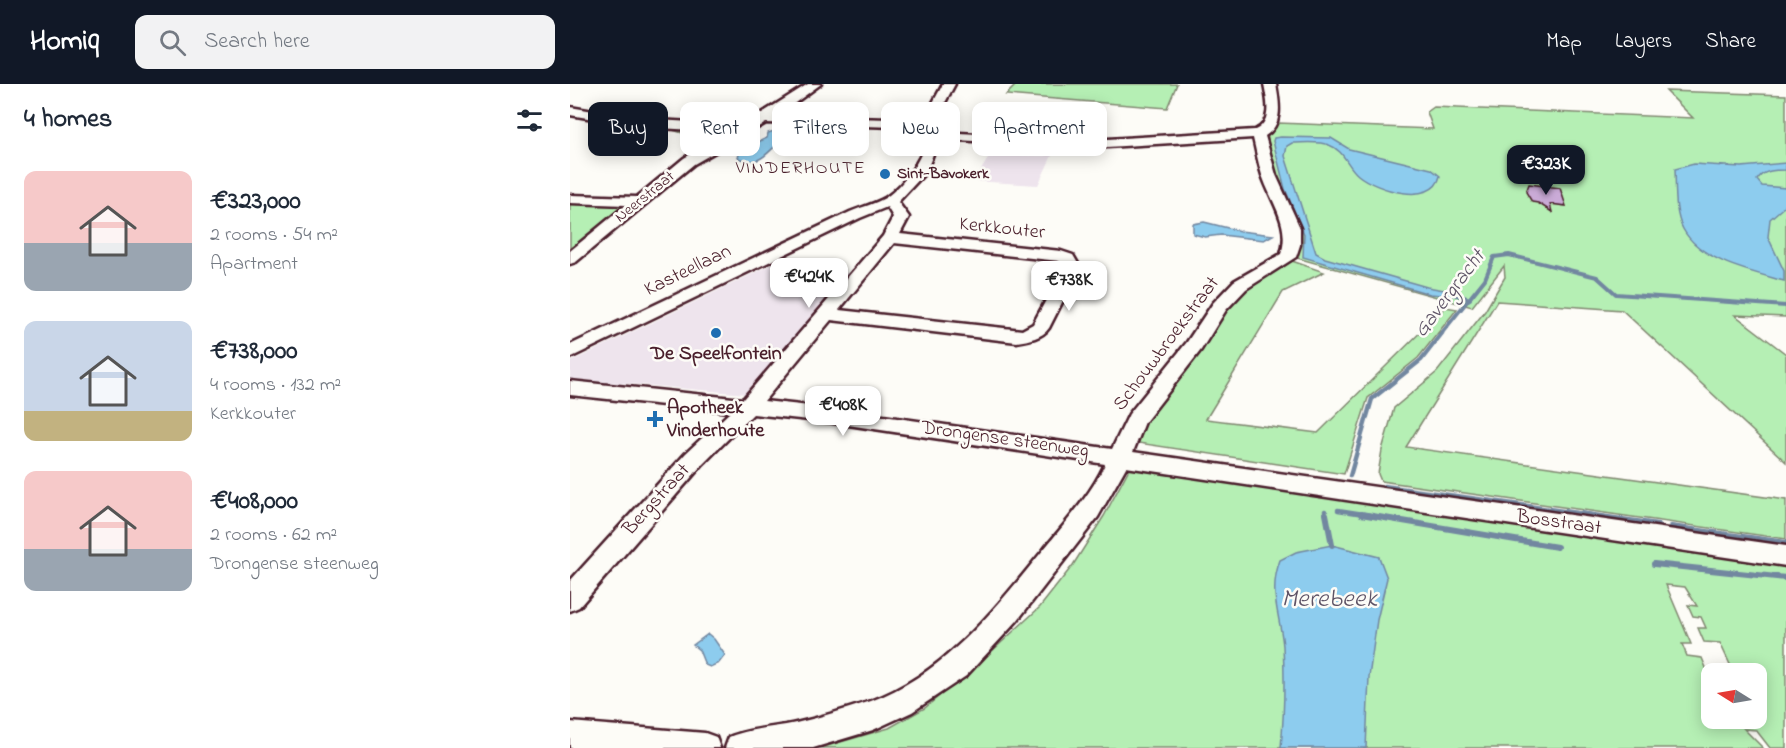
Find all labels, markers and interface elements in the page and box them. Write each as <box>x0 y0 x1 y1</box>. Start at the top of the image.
search box <box>135 15 555 69</box>
text: Homiq <box>30 22 99 63</box>
icon: search <box>156 26 189 59</box>
text: Search here <box>204 26 310 58</box>
text: Map <box>1546 27 1582 57</box>
text: Layers <box>1615 27 1672 57</box>
text: Share <box>1705 27 1756 57</box>
text: 4 homes <box>24 101 112 139</box>
chip: Buy <box>588 102 668 156</box>
chip: Rent <box>680 102 760 156</box>
chip: Filters <box>772 102 869 156</box>
chip: New <box>881 102 960 156</box>
chip: Apartment <box>972 102 1107 156</box>
icon: filters <box>513 104 546 137</box>
pin: €323K <box>1504 145 1588 196</box>
text: €323K <box>1521 150 1571 179</box>
district label: VINDERHOUTE <box>735 156 866 182</box>
place label: Sint-Bavokerk <box>897 162 990 186</box>
street label: Neerstraat <box>610 165 681 229</box>
marker: Sint-Bavokerk <box>878 167 892 181</box>
text: €323,000 <box>210 183 301 221</box>
icon: home <box>72 195 144 267</box>
street label: Kerkkouter <box>958 210 1047 248</box>
text: 2 rooms · 54 m² <box>210 221 338 250</box>
street label: Kasteellaan <box>640 237 737 305</box>
water label: Gavergracht <box>1407 242 1495 345</box>
text: Apartment <box>210 250 298 279</box>
pin: €424K <box>767 258 851 309</box>
pin: €738K <box>1027 261 1111 312</box>
text: €424K <box>784 263 834 292</box>
text: €738K <box>1045 266 1093 295</box>
street label: Schouwbroekstraat <box>1107 270 1227 417</box>
marker: De Speelfontein <box>709 326 723 340</box>
text: €738,000 <box>210 333 298 371</box>
place label: De Speelfontein <box>649 340 782 369</box>
icon: home <box>72 345 144 417</box>
text: 4 rooms · 132 m² <box>210 371 341 400</box>
pin: €408K <box>801 386 885 437</box>
text: €408K <box>819 391 867 420</box>
place label: Apotheek Vinderhoute <box>666 394 765 446</box>
text: Kerkkouter <box>210 400 296 429</box>
marker: Apotheek Vinderhoute <box>648 412 662 426</box>
street label: Drongense steenweg <box>918 414 1091 467</box>
street label: Bergstraat <box>616 457 698 544</box>
text: €408,000 <box>210 483 298 521</box>
icon: home <box>72 495 144 567</box>
street label: Bosstraat <box>1514 503 1604 543</box>
text: 2 rooms · 62 m² <box>210 521 337 550</box>
text: Drongense steenweg <box>210 550 379 579</box>
water label: Merebeek <box>1281 581 1378 619</box>
north arrow <box>1701 663 1767 729</box>
map controls <box>1701 663 1767 729</box>

